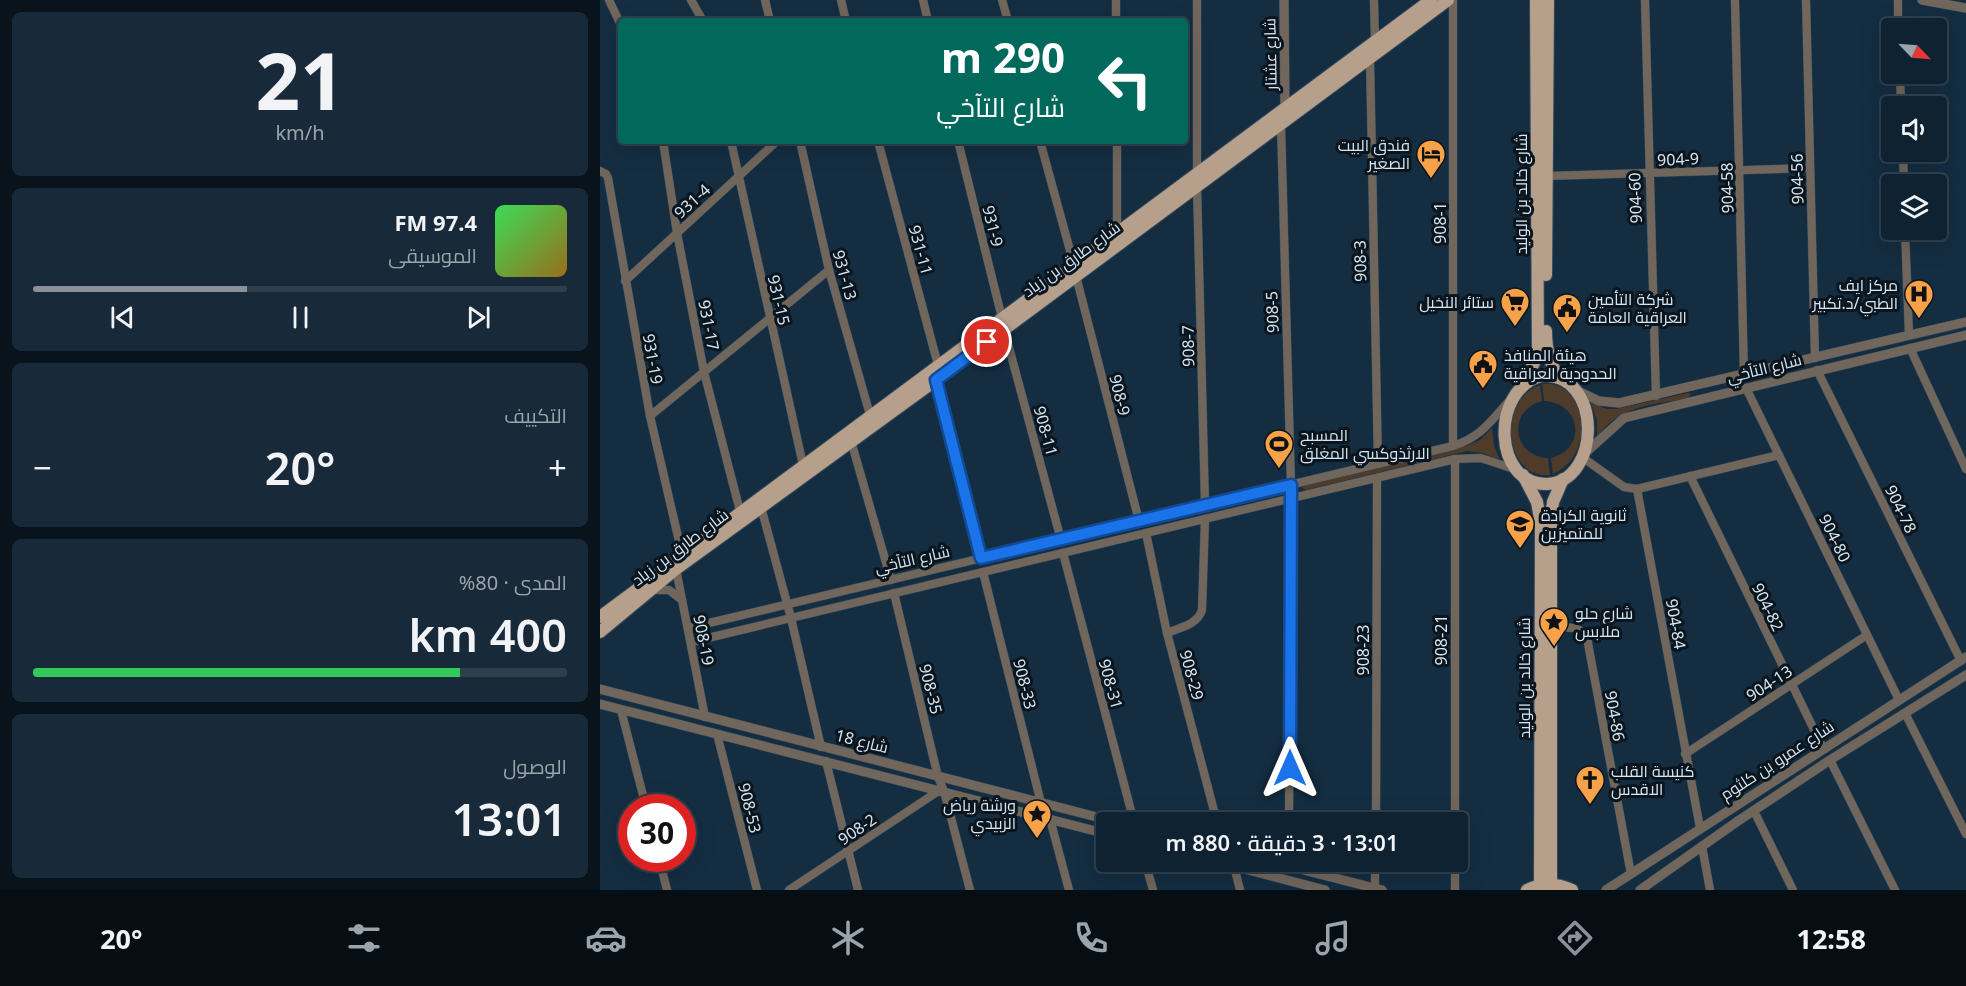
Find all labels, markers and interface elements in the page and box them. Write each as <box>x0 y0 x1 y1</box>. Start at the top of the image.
street label: شارع عشتار <box>1258 18 1283 91</box>
north arrow <box>1881 18 1947 84</box>
map controls <box>1881 18 1947 240</box>
text: 21 <box>255 27 345 133</box>
text: 290 m <box>941 28 1065 85</box>
icon: left <box>1086 42 1164 120</box>
text: شارع التآخي <box>936 88 1065 125</box>
button: sound <box>1881 96 1947 162</box>
text: km/h <box>275 119 325 146</box>
street label: شارع خالد بن الوليد <box>1510 133 1533 255</box>
place label: فندق البيت الصغير <box>1338 134 1410 174</box>
hotel icon: فندق البيت الصغير <box>1415 138 1447 180</box>
street label: 904-9 <box>1657 147 1699 171</box>
street label: 904-56 <box>1786 153 1808 205</box>
street label: 904-58 <box>1716 162 1738 214</box>
street label: 904-60 <box>1623 172 1647 224</box>
button: layers <box>1881 174 1947 240</box>
street label: 931-4 <box>669 179 715 223</box>
street label: 908-1 <box>1429 202 1451 244</box>
street label: 931-9 <box>977 203 1009 249</box>
text: 97.4 FM <box>395 207 477 237</box>
street label: شارع طارق بن زياد <box>1018 216 1125 303</box>
street label: 931-11 <box>904 223 938 277</box>
street label: 908-3 <box>1349 240 1371 282</box>
text: الموسيقى <box>388 242 477 269</box>
street label: 931-13 <box>828 248 862 302</box>
street label: 931-15 <box>763 273 795 327</box>
place label: مركز ايف الطبي/د.تكبير <box>1812 274 1898 317</box>
hospital icon: مركز ايف الطبي/د.تكبير <box>1903 278 1935 320</box>
supermarket icon: ستائر النخيل <box>1499 286 1531 328</box>
place label: شركة التأمين العراقية العامة <box>1588 288 1687 328</box>
street label: 908-5 <box>1260 291 1284 333</box>
place label: ستائر النخيل <box>1419 291 1494 313</box>
public building icon: شركة التأمين العراقية العامة <box>1551 292 1583 334</box>
street label: 931-17 <box>693 298 725 352</box>
icon: previous <box>106 301 139 334</box>
icon: pause <box>284 301 317 334</box>
icon: next <box>462 301 495 334</box>
pin <box>961 316 1012 367</box>
icon: arrive <box>970 325 1003 358</box>
street label: 908-7 <box>1177 325 1199 367</box>
street label: 931-19 <box>638 332 668 386</box>
place label: هيئة المنافذ الحدودية العراقية <box>1504 344 1617 384</box>
public building icon: هيئة المنافذ الحدودية العراقية <box>1467 348 1499 390</box>
street label: شارع التآخي <box>1724 348 1804 391</box>
street label: 908-9 <box>1104 372 1136 418</box>
text: التكييف <box>504 402 567 429</box>
street label: 908-11 <box>1029 404 1063 458</box>
place label: المسبح الارثذوكسي المغلق <box>1300 424 1430 466</box>
sports icon: المسبح الارثذوكسي المغلق <box>1263 428 1295 470</box>
text: 20° <box>265 437 335 498</box>
text: − <box>33 445 52 490</box>
text: + <box>548 445 567 490</box>
street label: 904-78 <box>1880 481 1922 537</box>
street label: شارع طارق بن زياد <box>627 503 733 591</box>
place label: ثانوية الكرادة للمتميزين <box>1541 504 1627 544</box>
school or university icon: ثانوية الكرادة للمتميزين <box>1504 508 1536 550</box>
street label: 904-80 <box>1814 510 1856 566</box>
street label: شارع التآخي <box>872 540 952 581</box>
text: المدى · 80% <box>459 569 567 596</box>
street label: 904-82 <box>1747 579 1789 635</box>
street label: 904-84 <box>1661 597 1691 651</box>
place label: شارع حلو ملابس <box>1575 602 1633 642</box>
text: 400 km <box>408 604 567 665</box>
place icon: شارع حلو ملابس <box>1538 606 1570 648</box>
street label: 908-19 <box>688 613 720 667</box>
street label: 908-21 <box>1430 615 1452 665</box>
street label: شارع خالد بن الوليد <box>1513 617 1536 739</box>
street label: 908-23 <box>1352 625 1374 675</box>
street label: 908-29 <box>1175 648 1209 702</box>
street label: 908-33 <box>1008 657 1042 711</box>
street label: 908-31 <box>1094 657 1128 711</box>
street label: 904-13 <box>1742 660 1796 706</box>
street label: 908-35 <box>914 662 948 716</box>
street label: 904-86 <box>1600 689 1630 743</box>
street label: شارع عمرو بن كلثوم <box>1716 715 1839 806</box>
street label: شارع 18 <box>833 724 891 759</box>
position arrow <box>1258 736 1322 800</box>
text: الوصول <box>503 753 567 780</box>
place label: كنيسة القلب الاقدس <box>1611 760 1695 800</box>
church icon: كنيسة القلب الاقدس <box>1574 764 1606 806</box>
street label: 908-53 <box>733 781 767 835</box>
text: 13:01 <box>452 788 567 849</box>
speed limit sign: 30 <box>618 794 696 872</box>
place label: ورشة رياض الزبيدي <box>943 794 1016 837</box>
place icon: ورشة رياض الزبيدي <box>1021 798 1053 840</box>
street label: 908-2 <box>834 808 880 850</box>
text: 13:01 · 3 دقيقة · 880 m <box>1166 827 1398 857</box>
icon: filters <box>343 917 385 959</box>
icon: car <box>585 917 627 959</box>
icon: climate <box>827 917 869 959</box>
icon: phone <box>1070 917 1112 959</box>
icon: music <box>1312 917 1354 959</box>
icon: directions <box>1554 917 1596 959</box>
text: 20° <box>100 920 143 957</box>
text: 12:58 <box>1796 920 1866 957</box>

